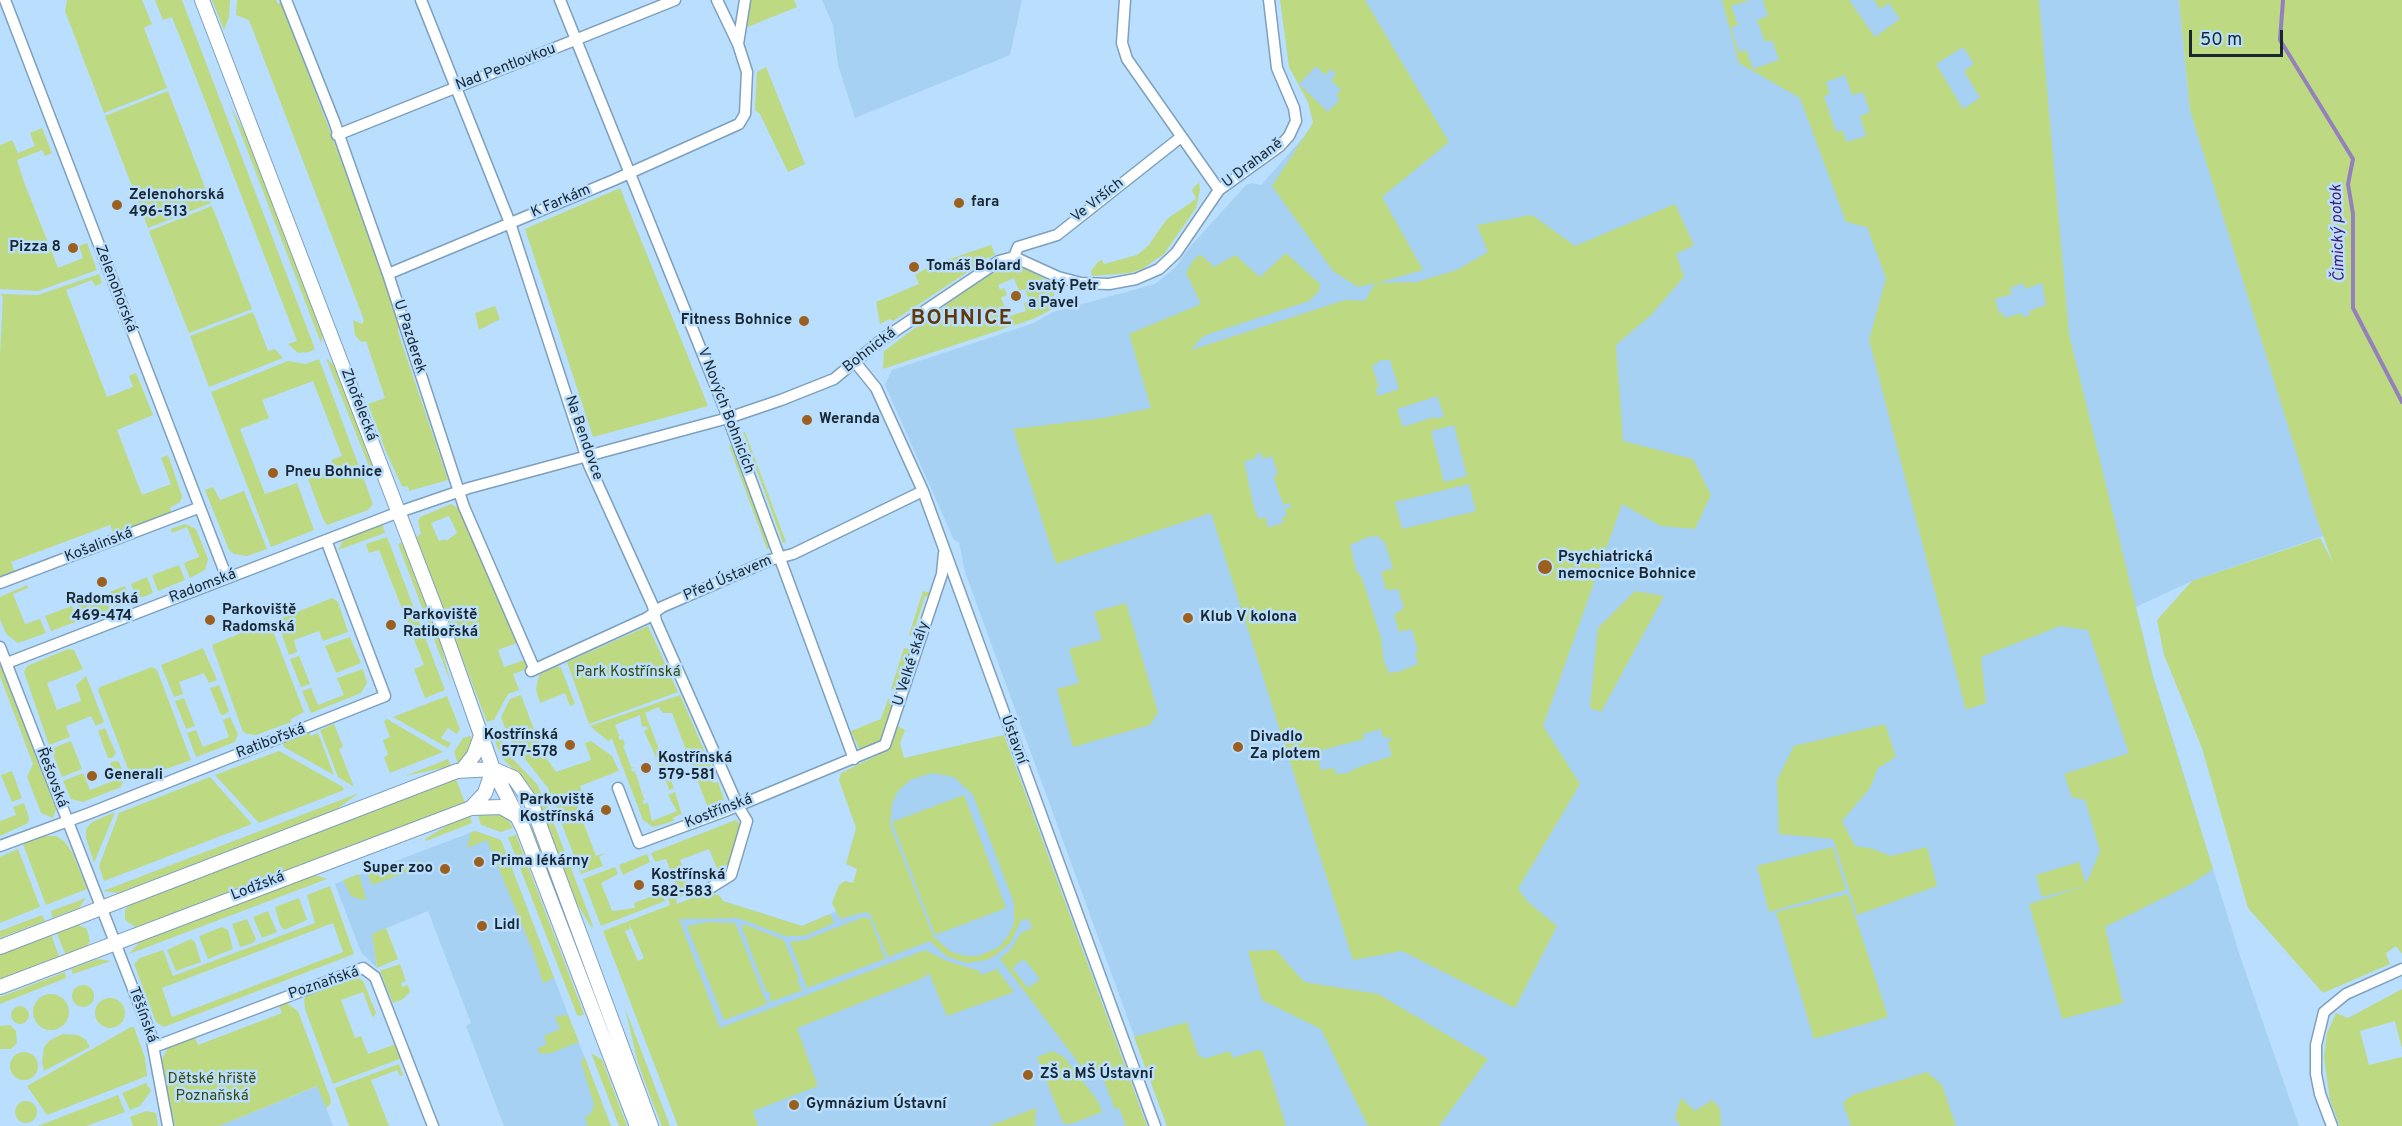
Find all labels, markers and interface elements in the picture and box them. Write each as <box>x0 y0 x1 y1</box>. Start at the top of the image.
scale bar <box>2192 18 2286 56</box>
text: 50 m <box>2200 29 2242 52</box>
street label: Nad Pentlovkou <box>453 41 559 95</box>
street label: U Drahaně <box>1219 135 1287 193</box>
street label: Ve Vrších <box>1068 175 1128 227</box>
street label: K Farkám <box>528 181 594 223</box>
water label: Čimický potok <box>2328 184 2350 282</box>
place label: Zelenohorská 496-513 <box>129 187 224 222</box>
place label: fara <box>971 194 999 212</box>
marker: fara <box>952 196 966 210</box>
marker: Zelenohorská 496-513 <box>110 198 124 212</box>
place label: Pizza 8 <box>9 239 61 257</box>
marker: Pizza 8 <box>66 241 80 255</box>
street label: Zelenohorská <box>90 243 140 335</box>
place label: Tomáš Bolard <box>926 258 1021 276</box>
marker: Tomáš Bolard <box>907 260 921 274</box>
place label: svatý Petr a Pavel <box>1028 278 1099 313</box>
marker: svatý Petr a Pavel <box>1009 289 1023 303</box>
street label: U Pazderek <box>389 298 429 376</box>
district label: BOHNICE <box>911 307 1013 333</box>
place label: Fitness Bohnice <box>681 312 792 330</box>
marker: Fitness Bohnice <box>797 314 811 328</box>
street label: Bohnická <box>840 325 900 377</box>
street label: V Nových Bohnicích <box>693 345 757 477</box>
street label: Zhořelecká <box>336 366 380 444</box>
street label: Na Bendovce <box>560 393 606 483</box>
place label: Weranda <box>819 411 880 429</box>
marker: Weranda <box>800 413 814 427</box>
place label: Pneu Bohnice <box>285 464 382 482</box>
marker: Pneu Bohnice <box>266 466 280 480</box>
street label: Košalinská <box>62 525 136 567</box>
place label: Psychiatrická nemocnice Bohnice <box>1558 549 1696 584</box>
street label: Před Ústavem <box>681 552 775 606</box>
marker: Psychiatrická nemocnice Bohnice <box>1536 558 1554 576</box>
street label: Radomská <box>167 566 239 608</box>
marker: Radomská 469-474 <box>95 575 109 589</box>
place label: Radomská 469-474 <box>66 591 138 626</box>
place label: Parkoviště Radomská <box>222 602 296 637</box>
place label: Parkoviště Ratibořská <box>403 607 478 642</box>
place label: Klub V kolona <box>1200 609 1297 627</box>
marker: Klub V kolona <box>1181 611 1195 625</box>
marker: Parkoviště Radomská <box>203 613 217 627</box>
marker: Parkoviště Ratibořská <box>384 618 398 632</box>
street label: U Velké skály <box>890 619 934 709</box>
park label: Park Kostřínská <box>575 664 681 682</box>
street label: Ústavní <box>996 713 1030 767</box>
street label: Ratibořská <box>234 721 308 763</box>
place label: Kostřínská 577-578 <box>484 727 558 762</box>
place label: Divadlo Za plotem <box>1250 729 1320 764</box>
marker: Kostřínská 577-578 <box>563 738 577 752</box>
marker: Divadlo Za plotem <box>1231 740 1245 754</box>
street label: Řešovská <box>31 745 71 811</box>
place label: Kostřínská 579-581 <box>658 750 732 785</box>
marker: Kostřínská 579-581 <box>639 761 653 775</box>
place label: Generali <box>104 767 163 785</box>
marker: Generali <box>85 769 99 783</box>
street label: Kostřínská <box>683 791 755 833</box>
place label: Parkoviště Kostřínská <box>520 792 594 827</box>
marker: Parkoviště Kostřínská <box>599 803 613 817</box>
place label: Prima lékárny <box>491 853 589 871</box>
marker: Prima lékárny <box>472 855 486 869</box>
place label: Super zoo <box>363 860 433 878</box>
marker: Super zoo <box>438 862 452 876</box>
place label: Kostřínská 582-583 <box>651 867 725 902</box>
street label: Lodžská <box>229 869 287 905</box>
marker: Kostřínská 582-583 <box>632 878 646 892</box>
place label: Lidl <box>494 917 520 935</box>
marker: Lidl <box>475 919 489 933</box>
street label: Poznaňská <box>286 964 362 1004</box>
street label: Těšínská <box>124 985 160 1045</box>
place label: ZŠ a MŠ Ústavní <box>1040 1066 1153 1084</box>
marker: ZŠ a MŠ Ústavní <box>1021 1068 1035 1082</box>
park label: Dětské hřiště Poznaňská <box>168 1071 256 1106</box>
place label: Gymnázium Ústavní <box>806 1096 947 1114</box>
marker: Gymnázium Ústavní <box>787 1098 801 1112</box>

